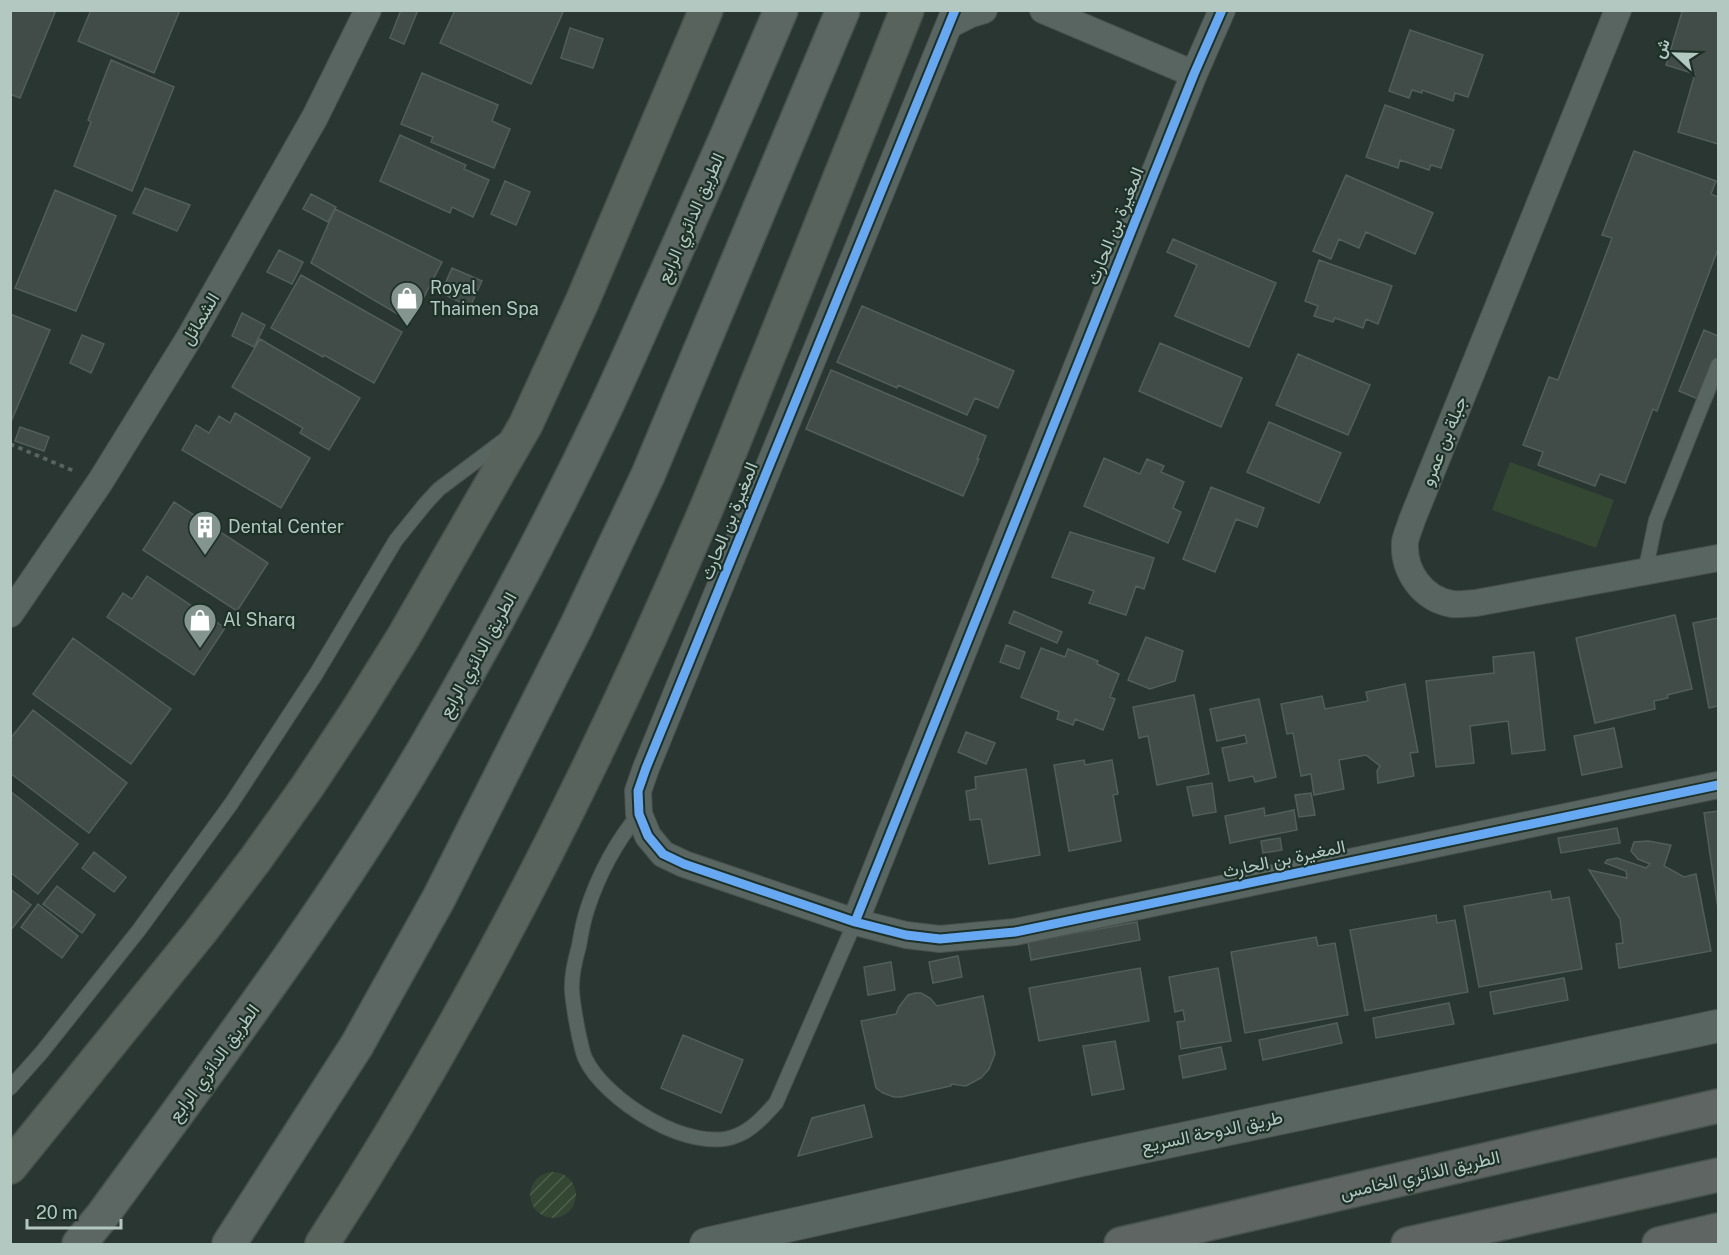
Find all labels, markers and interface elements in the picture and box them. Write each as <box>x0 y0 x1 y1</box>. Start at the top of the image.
north arrow <box>1645 24 1705 84</box>
text: ش <box>1649 36 1674 61</box>
street label: الطريق الدائري الرابع <box>652 149 733 288</box>
street label: المغيرة بن الحارث <box>1081 164 1149 288</box>
place label: Royal Thaimen Spa <box>430 277 539 319</box>
shop icon: Royal Thaimen Spa <box>389 280 425 327</box>
street label: الشمائل <box>176 289 224 349</box>
street label: جبلة بن عمرو <box>1416 393 1472 489</box>
street label: المغيرة بن الحارث <box>695 459 763 583</box>
building icon: Dental Center <box>187 509 223 556</box>
place label: Dental Center <box>228 516 344 537</box>
street label: الطريق الدائري الرابع <box>434 588 525 724</box>
shop icon: Al Sharq <box>182 602 218 649</box>
place label: Al Sharq <box>223 609 296 630</box>
street label: المغيرة بن الحارث <box>1221 835 1347 883</box>
street label: الطريق الدائري الرابع <box>164 1000 267 1129</box>
street label: طريق الدوحة السريع <box>1139 1106 1285 1159</box>
street label: الطريق الدائري الخامس <box>1338 1146 1503 1208</box>
scale bar <box>27 1192 122 1230</box>
text: 20 m <box>36 1202 78 1223</box>

